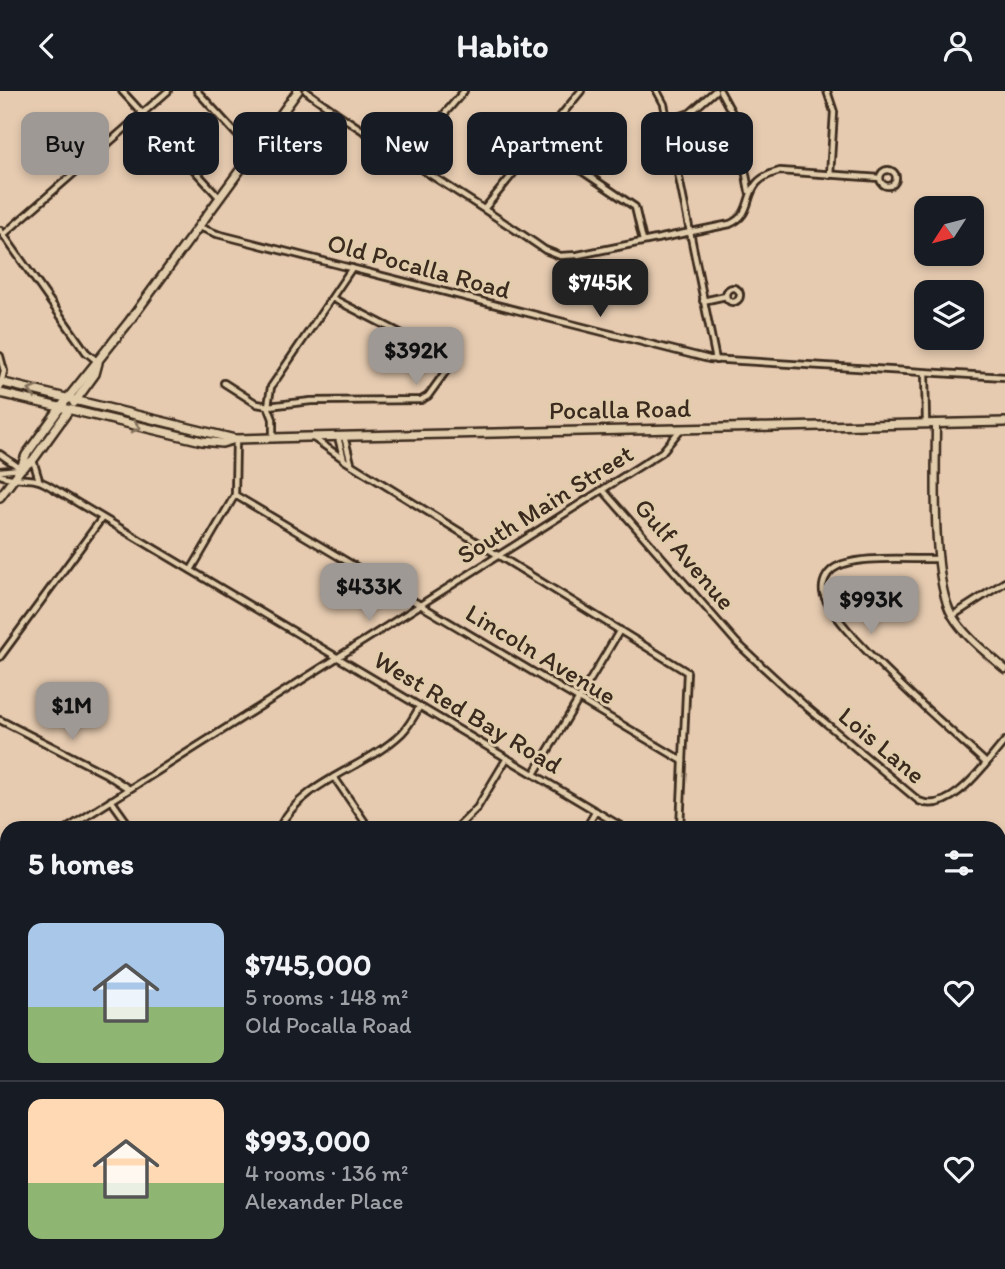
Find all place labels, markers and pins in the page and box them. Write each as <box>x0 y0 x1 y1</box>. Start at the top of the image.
pin: $745K <box>551 259 649 319</box>
pin: $392K <box>367 327 465 387</box>
pin: $433K <box>320 563 418 623</box>
pin: $993K <box>822 577 920 636</box>
pin: $1M <box>38 683 106 742</box>

